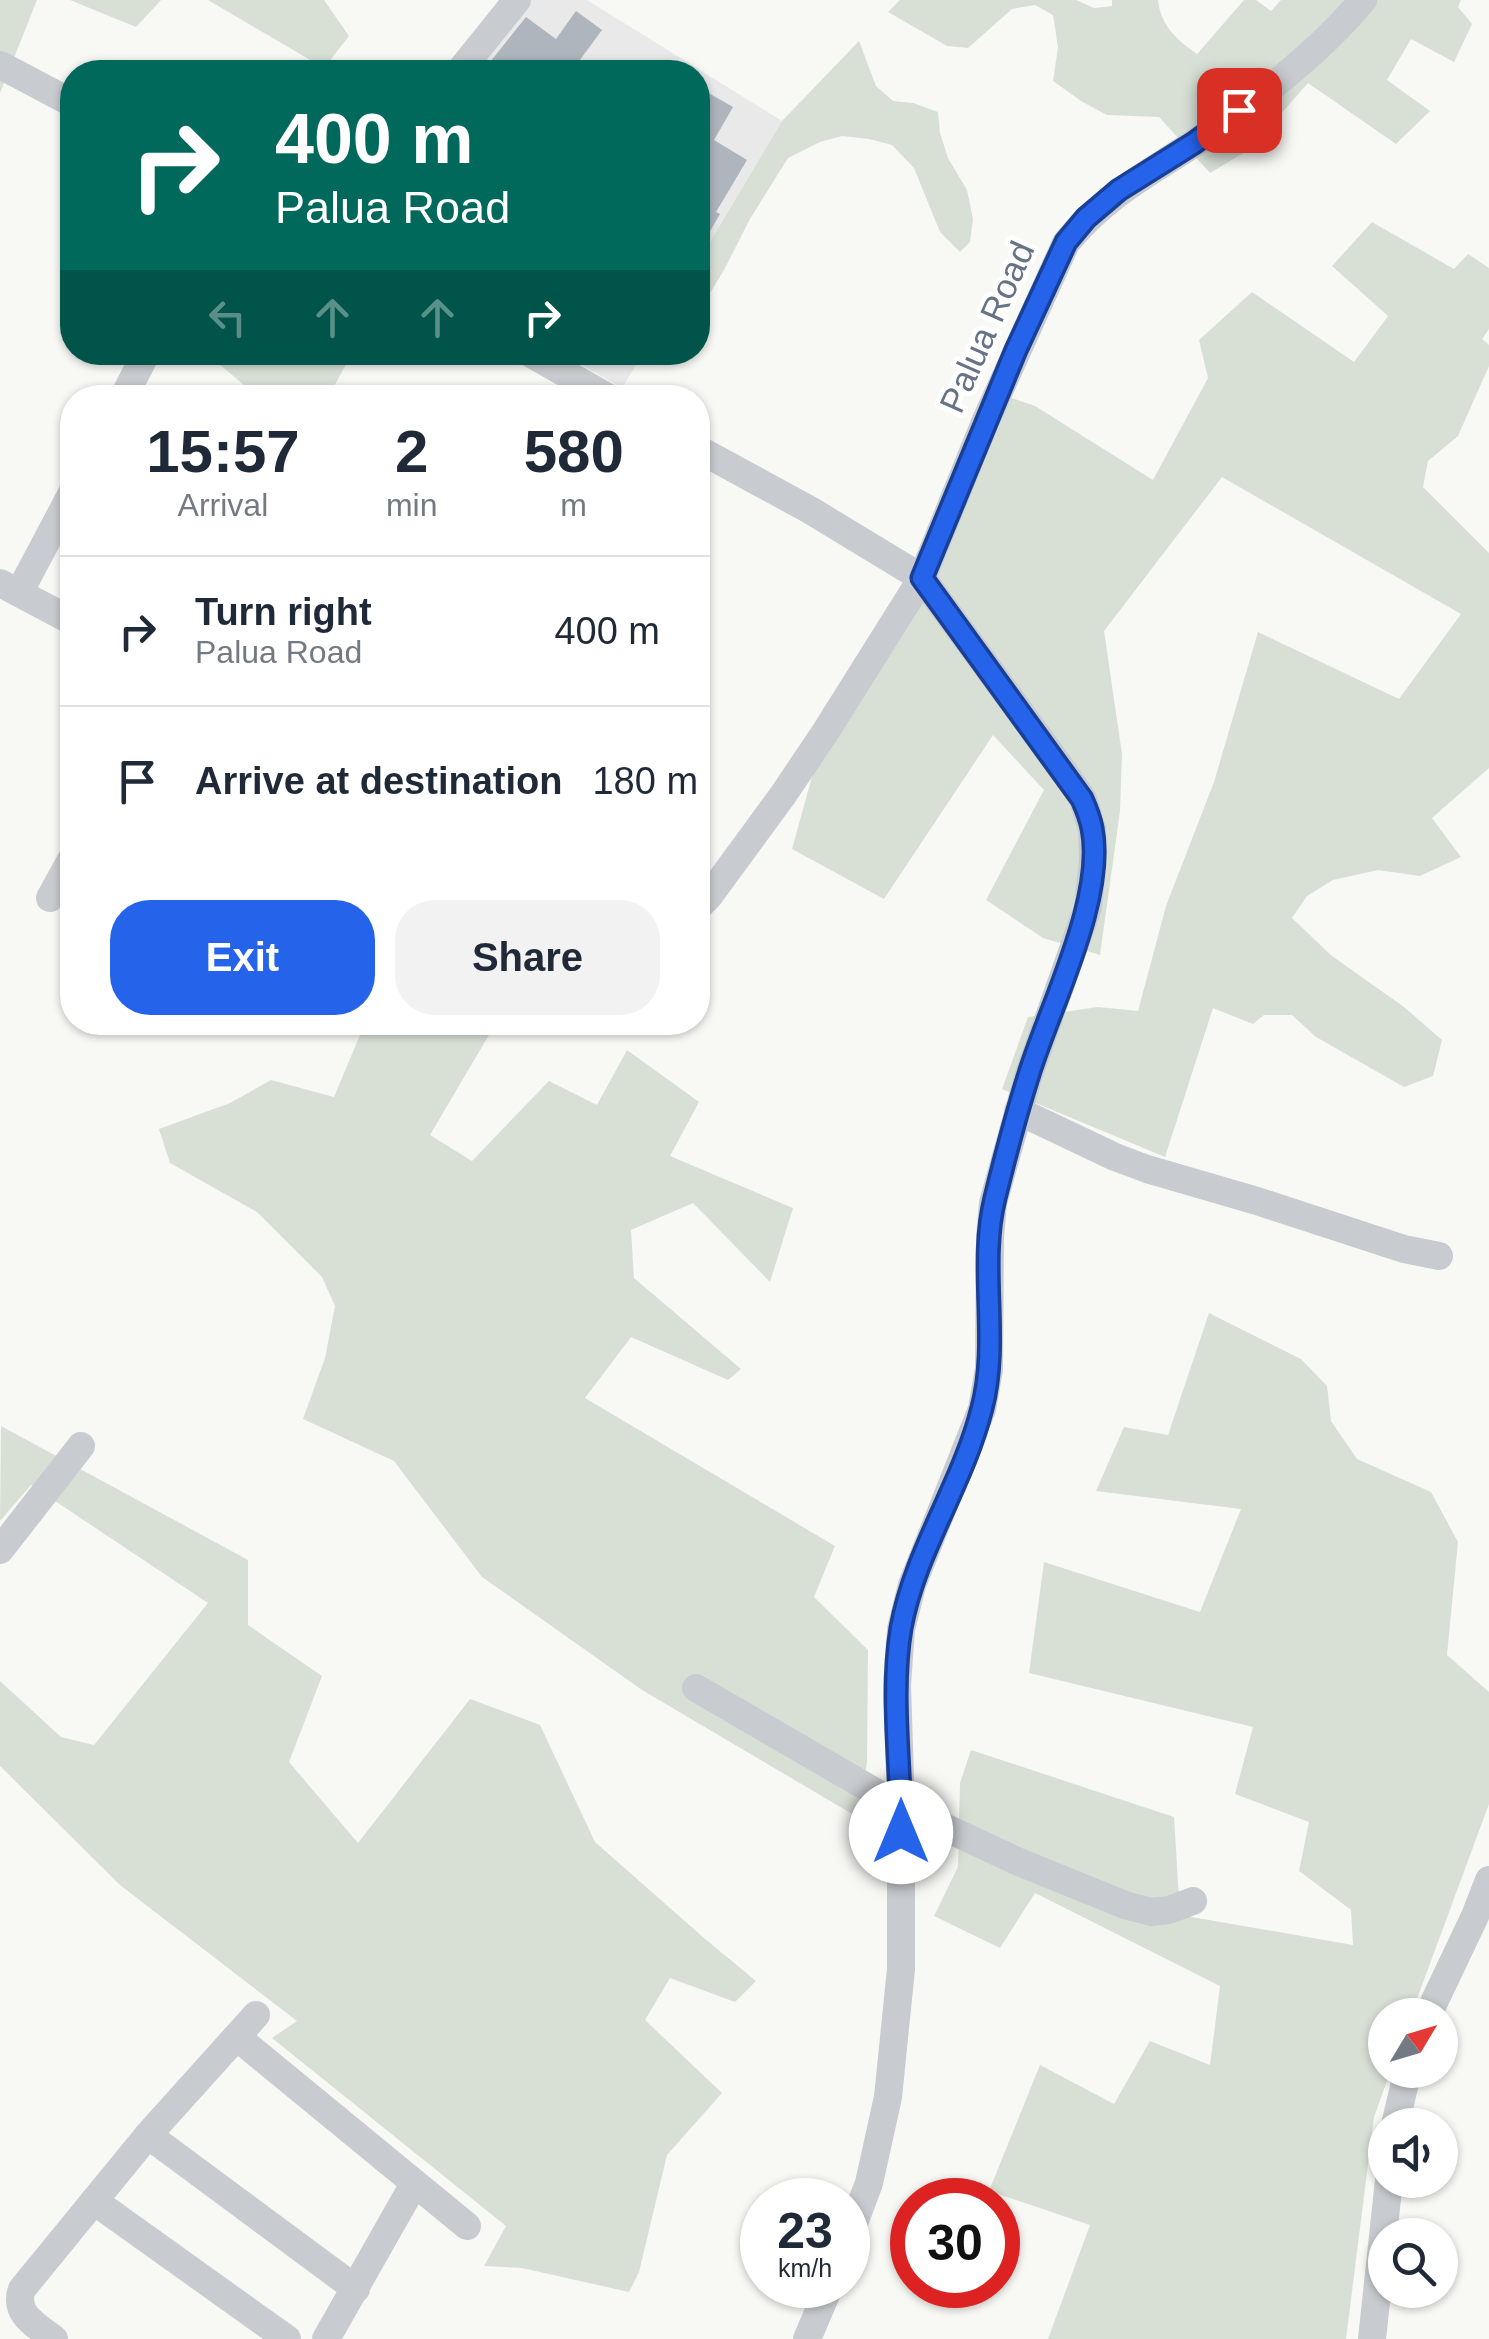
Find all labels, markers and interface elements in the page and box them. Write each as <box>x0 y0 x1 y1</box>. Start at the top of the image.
pin <box>1197 68 1282 153</box>
icon: arrive <box>1212 83 1267 138</box>
icon: right <box>110 100 240 230</box>
text: 400 m <box>275 100 473 178</box>
text: Palua Road <box>275 182 510 233</box>
street label: Palua Road <box>932 235 1042 418</box>
icon: left <box>200 290 255 345</box>
icon: ahead <box>305 290 360 345</box>
icon: ahead <box>410 290 465 345</box>
icon: right <box>515 290 570 345</box>
text: 15:57 <box>146 418 300 485</box>
text: 2 <box>395 418 428 485</box>
text: 580 <box>524 418 624 485</box>
text: Arrival <box>178 487 268 523</box>
text: min <box>386 487 437 523</box>
text: m <box>560 487 587 523</box>
text: Turn right <box>195 591 372 633</box>
icon: right <box>110 604 165 659</box>
text: 400 m <box>554 610 660 652</box>
text: Palua Road <box>195 634 362 670</box>
icon: arrive <box>110 754 165 809</box>
text: Arrive at destination <box>195 760 562 802</box>
text: 180 m <box>592 760 698 802</box>
button: Exit <box>110 900 375 1015</box>
button: Share <box>395 900 660 1015</box>
position arrow <box>849 1780 953 1884</box>
north arrow <box>1368 1998 1458 2088</box>
map controls <box>1368 1998 1458 2308</box>
button: sound <box>1368 2108 1458 2198</box>
speed limit sign: 30 <box>890 2178 1020 2308</box>
text: 23 <box>777 2203 833 2259</box>
button: search <box>1368 2218 1458 2308</box>
text: km/h <box>778 2254 832 2282</box>

